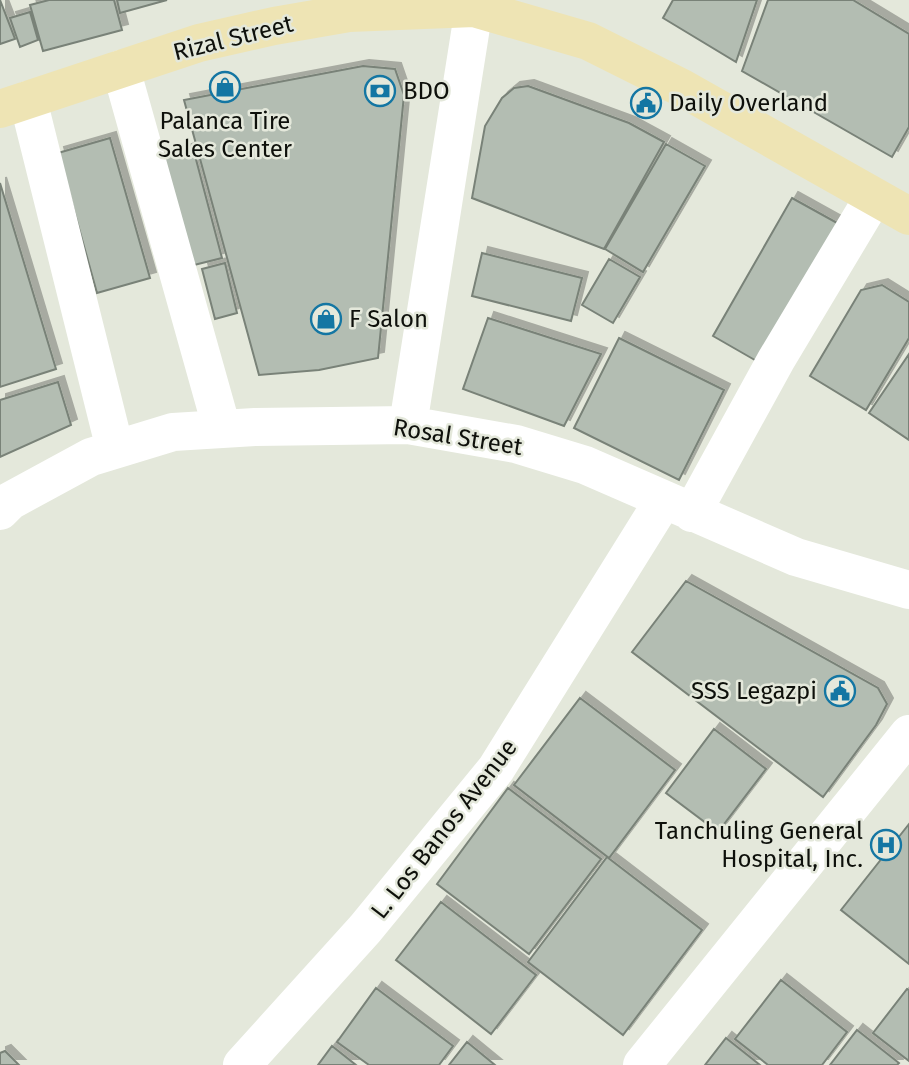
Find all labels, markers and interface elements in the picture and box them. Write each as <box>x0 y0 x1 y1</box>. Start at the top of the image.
street label: Rizal Street <box>170 9 296 66</box>
shop icon: Palanca Tire Sales Center <box>208 70 242 104</box>
bank icon: BDO <box>363 74 397 108</box>
place label: BDO <box>403 77 450 105</box>
public building icon: Daily Overland <box>629 86 663 120</box>
place label: Daily Overland <box>669 89 828 117</box>
place label: Palanca Tire Sales Center <box>158 107 293 163</box>
shop icon: F Salon <box>309 302 343 336</box>
place label: F Salon <box>349 305 428 333</box>
street label: Rosal Street <box>391 413 525 461</box>
public building icon: SSS Legazpi <box>823 674 857 708</box>
place label: SSS Legazpi <box>691 677 817 705</box>
street label: L. Los Banos Avenue <box>365 734 523 924</box>
place label: Tanchuling General Hospital, Inc. <box>655 817 863 873</box>
hospital icon: Tanchuling General Hospital, Inc. <box>869 828 903 862</box>

